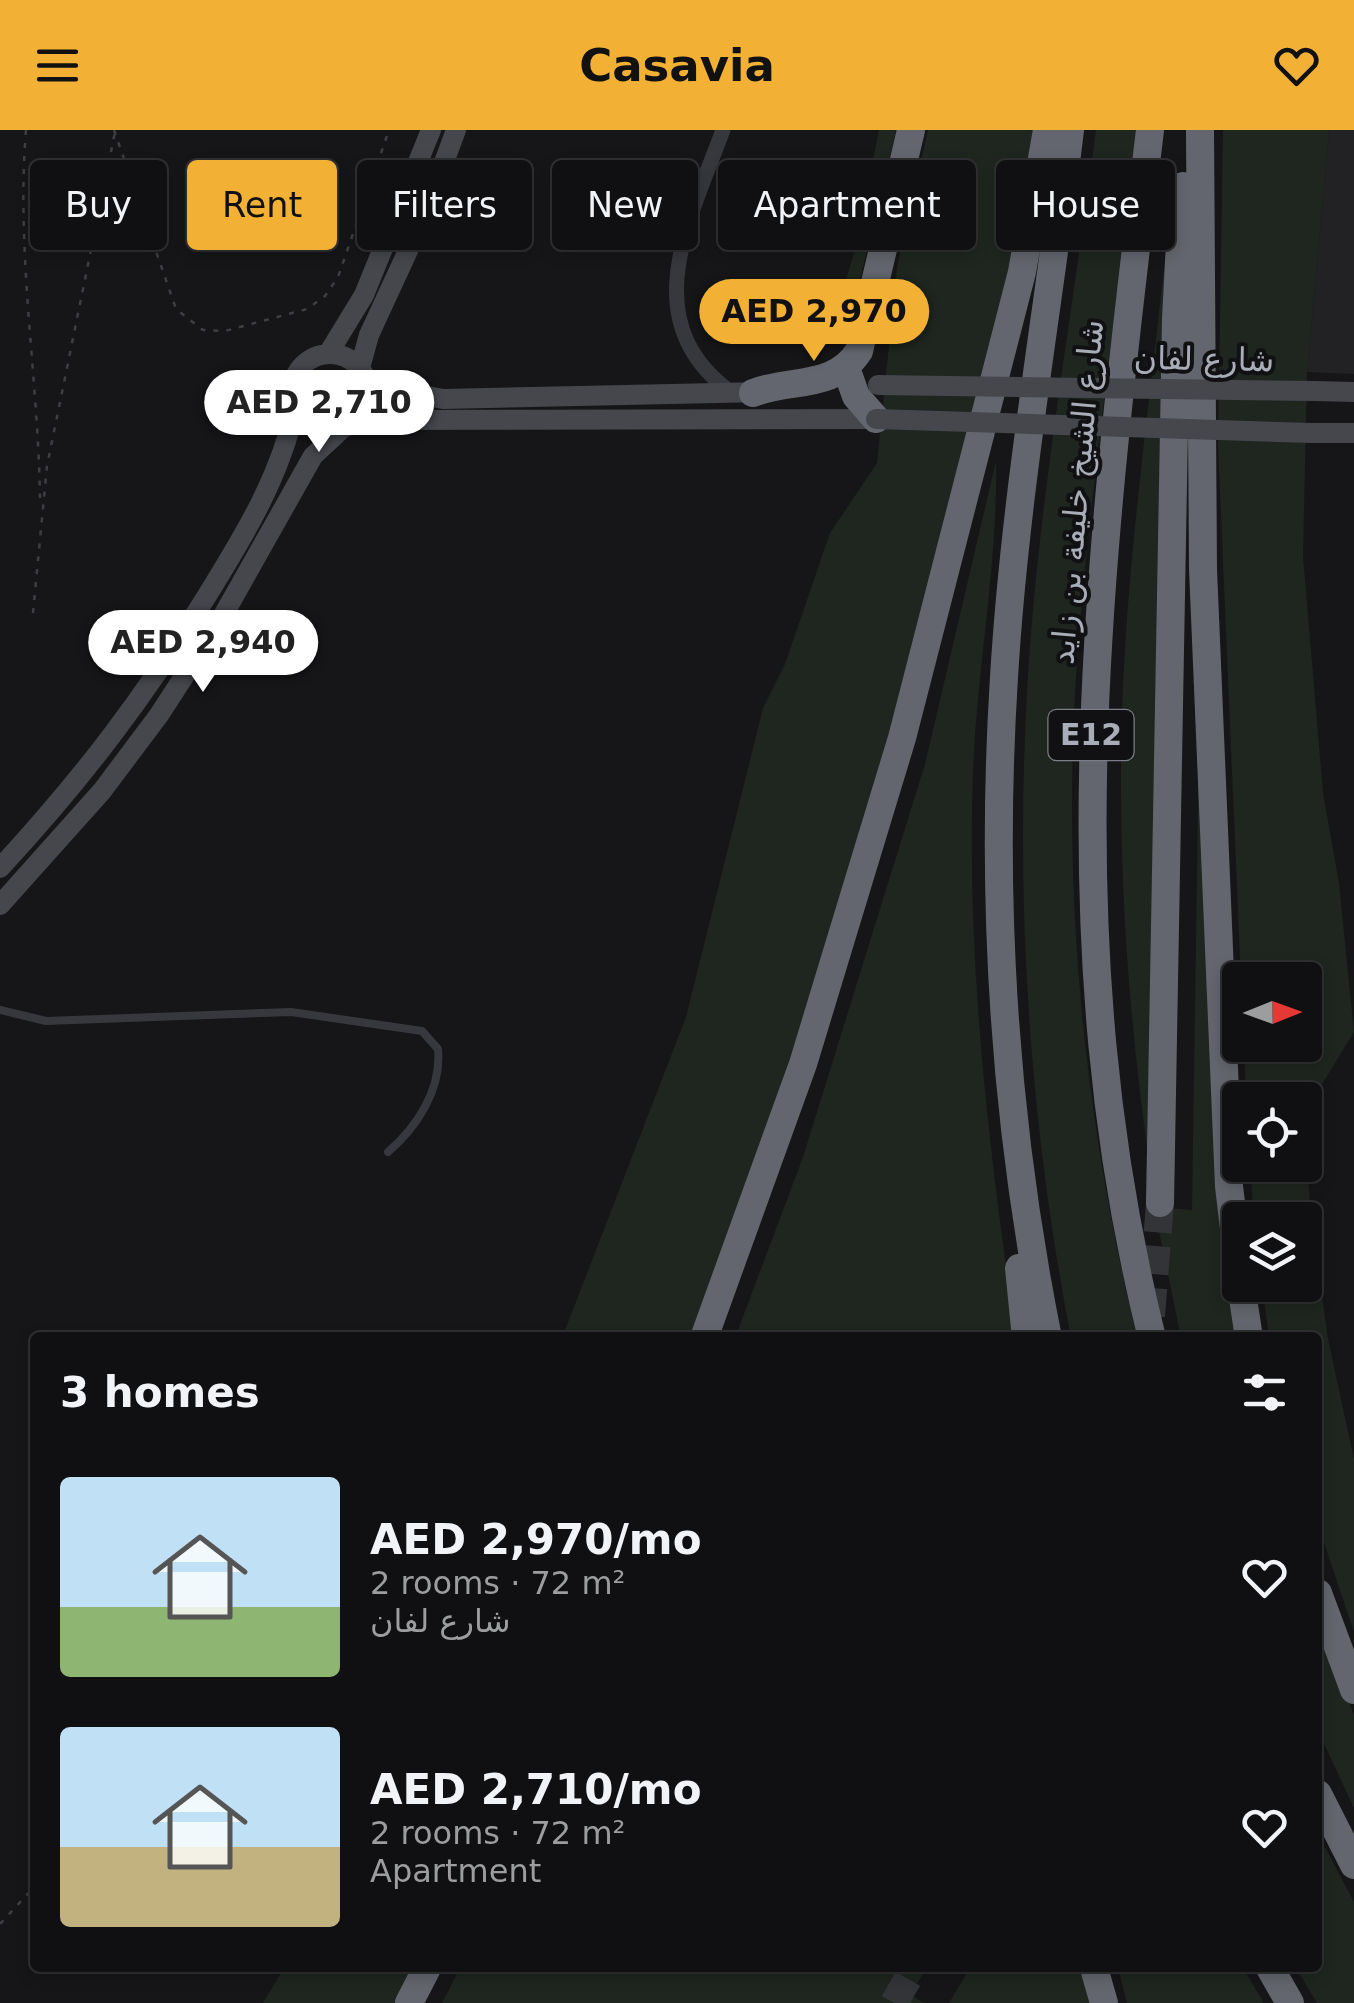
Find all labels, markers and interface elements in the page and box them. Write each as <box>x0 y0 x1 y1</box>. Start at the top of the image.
icon: menu <box>30 38 85 93</box>
icon: heart <box>1269 38 1324 93</box>
text: Casavia <box>579 39 775 92</box>
chip: Buy <box>30 160 167 250</box>
chip: Rent <box>187 160 337 250</box>
chip: Filters <box>357 160 532 250</box>
chip: New <box>552 160 698 250</box>
chip: Apartment <box>718 160 976 250</box>
chip: House <box>996 160 1175 250</box>
pin: AED 2,970 <box>700 279 928 364</box>
text: AED 2,970 <box>721 292 907 330</box>
street label: شارع الشيخ خليفة بن زايد <box>1043 318 1111 666</box>
street label: شارع لفان <box>1133 339 1275 379</box>
pin: AED 2,710 <box>205 370 433 455</box>
text: AED 2,710 <box>226 383 412 421</box>
pin: AED 2,940 <box>89 610 317 695</box>
text: AED 2,940 <box>110 623 296 661</box>
road number: E12 <box>1048 710 1134 760</box>
north arrow <box>1222 962 1322 1062</box>
map controls <box>1222 962 1322 1302</box>
button: locate <box>1222 1082 1322 1182</box>
button: layers <box>1222 1202 1322 1302</box>
icon: filters <box>1237 1365 1292 1420</box>
text: 3 homes <box>60 1368 260 1417</box>
text: AED 2,970/mo <box>370 1515 702 1564</box>
icon: home <box>140 1517 260 1637</box>
icon: heart <box>1237 1550 1292 1605</box>
text: 2 rooms · 72 m² <box>370 1564 625 1602</box>
text: شارع لفان <box>370 1602 510 1640</box>
text: AED 2,710/mo <box>370 1765 702 1814</box>
icon: home <box>140 1767 260 1887</box>
icon: heart <box>1237 1800 1292 1855</box>
text: 2 rooms · 72 m² <box>370 1814 625 1852</box>
text: Apartment <box>370 1852 541 1890</box>

